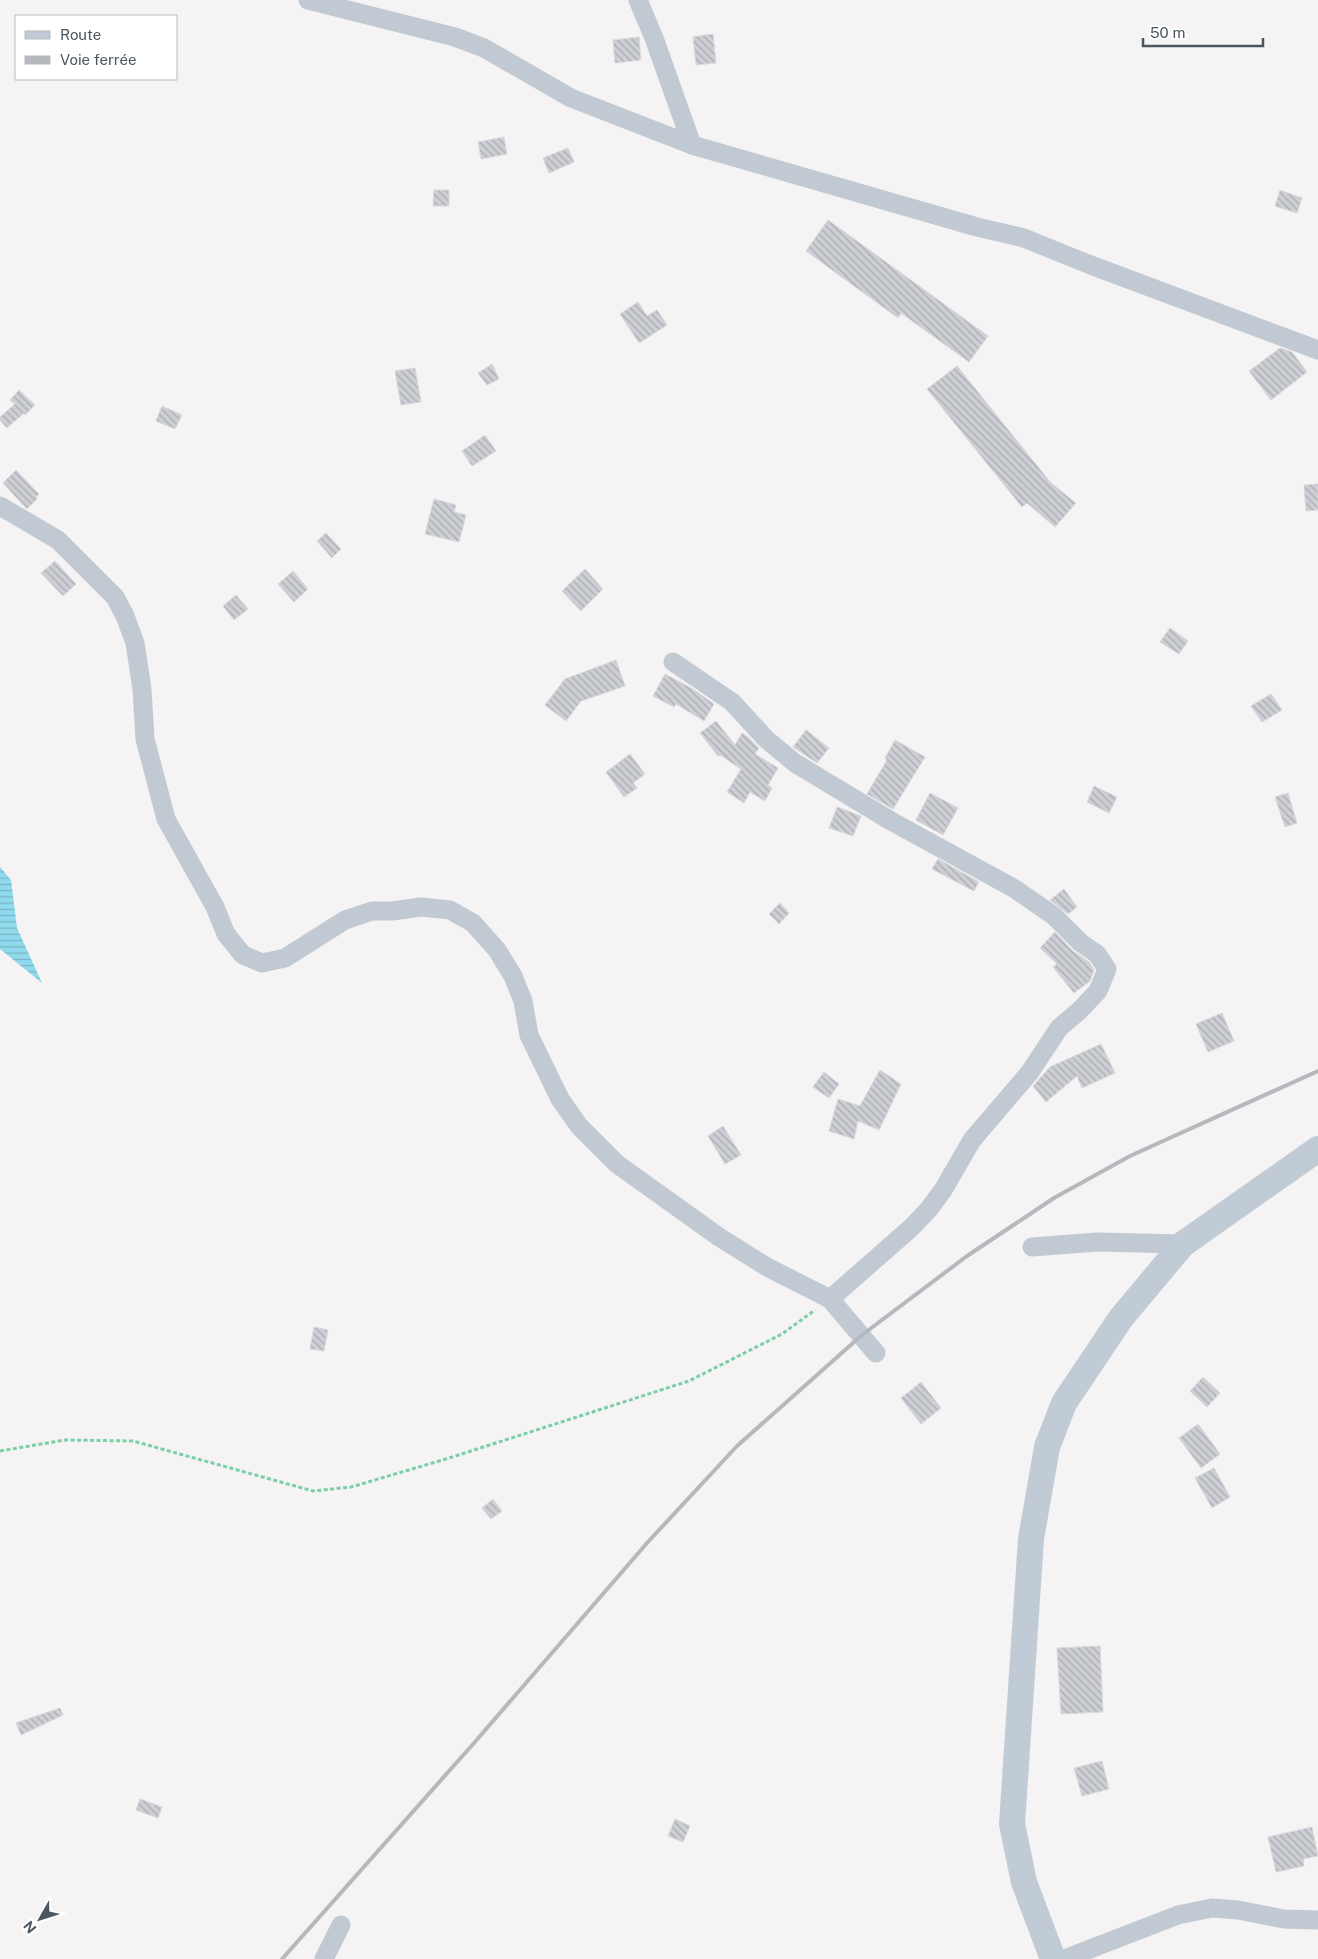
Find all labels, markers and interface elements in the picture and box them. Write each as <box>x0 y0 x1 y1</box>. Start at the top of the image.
legend <box>15 15 178 80</box>
scale bar <box>1143 15 1263 47</box>
text: 50 m <box>1150 24 1185 41</box>
text: Route <box>60 26 101 43</box>
text: Voie ferrée <box>60 51 137 68</box>
north arrow <box>15 1894 65 1944</box>
text: N <box>20 1918 40 1936</box>

